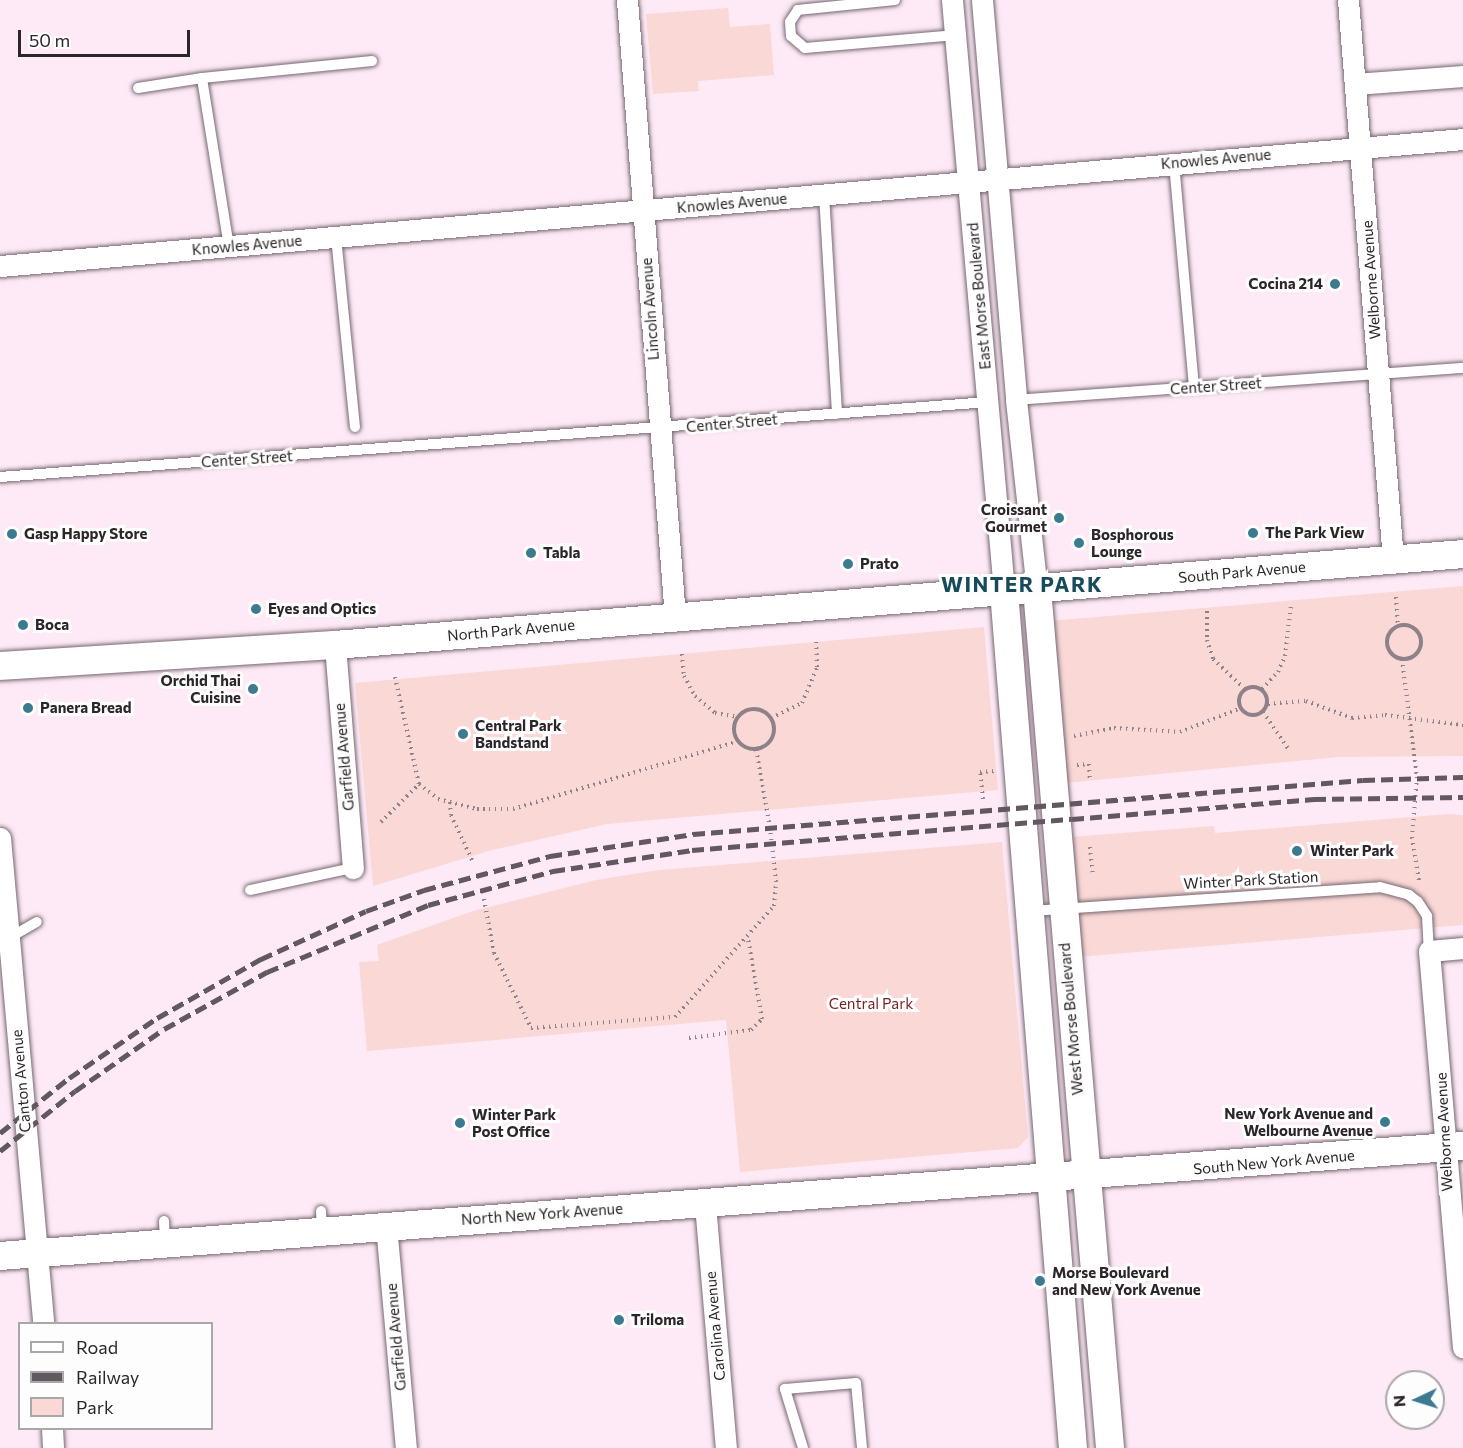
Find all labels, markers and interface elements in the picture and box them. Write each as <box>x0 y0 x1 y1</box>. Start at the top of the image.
scale bar <box>21 18 194 56</box>
text: 50 m <box>29 29 70 51</box>
street label: Knowles Avenue <box>1160 145 1272 173</box>
street label: Knowles Avenue <box>676 189 788 217</box>
street label: Welborne Avenue <box>1358 220 1384 340</box>
street label: East Morse Boulevard <box>964 222 994 370</box>
street label: Knowles Avenue <box>191 231 303 259</box>
street label: Lincoln Avenue <box>637 257 663 361</box>
place label: Cocina 214 <box>1248 275 1323 293</box>
marker: Cocina 214 <box>1328 277 1342 291</box>
street label: Center Street <box>1169 374 1263 398</box>
street label: Center Street <box>685 410 779 436</box>
street label: Center Street <box>200 447 294 471</box>
place label: Croissant Gourmet <box>981 500 1047 535</box>
marker: Croissant Gourmet <box>1052 511 1066 525</box>
place label: The Park View <box>1265 524 1364 542</box>
place label: Gasp Happy Store <box>24 525 147 543</box>
place label: Bosphorous Lounge <box>1091 525 1174 560</box>
marker: The Park View <box>1246 526 1260 540</box>
marker: Gasp Happy Store <box>5 527 19 541</box>
marker: Bosphorous Lounge <box>1072 536 1086 550</box>
place label: Tabla <box>543 544 580 562</box>
marker: Tabla <box>524 546 538 560</box>
place label: Prato <box>860 555 899 573</box>
marker: Prato <box>841 557 855 571</box>
street label: South Park Avenue <box>1177 557 1307 587</box>
district label: WINTER PARK <box>941 571 1103 597</box>
place label: Eyes and Optics <box>268 600 376 618</box>
marker: Eyes and Optics <box>249 602 263 616</box>
street label: North Park Avenue <box>446 615 576 645</box>
place label: Boca <box>35 616 69 634</box>
marker: Boca <box>16 618 30 632</box>
place label: Orchid Thai Cuisine <box>161 671 241 706</box>
marker: Orchid Thai Cuisine <box>246 682 260 696</box>
place label: Panera Bread <box>40 699 132 717</box>
marker: Panera Bread <box>21 701 35 715</box>
street label: Garfield Avenue <box>330 702 358 812</box>
place label: Central Park Bandstand <box>475 716 561 751</box>
marker: Central Park Bandstand <box>456 727 470 741</box>
marker: Winter Park <box>1288 842 1306 860</box>
place label: Winter Park <box>1310 842 1394 860</box>
street label: Winter Park Station <box>1183 867 1319 893</box>
street label: West Morse Boulevard <box>1055 942 1087 1096</box>
park label: Central Park <box>829 995 913 1013</box>
street label: Canton Avenue <box>8 1029 34 1133</box>
street label: Welborne Avenue <box>1432 1072 1456 1192</box>
place label: New York Avenue and Welbourne Avenue <box>1224 1104 1373 1139</box>
place label: Winter Park Post Office <box>472 1105 556 1140</box>
marker: New York Avenue and Welbourne Avenue <box>1378 1115 1392 1129</box>
marker: Winter Park Post Office <box>453 1116 467 1130</box>
street label: South New York Avenue <box>1193 1146 1355 1178</box>
street label: North New York Avenue <box>460 1199 624 1229</box>
place label: Morse Boulevard and New York Avenue <box>1052 1263 1201 1298</box>
street label: Carolina Avenue <box>701 1271 729 1381</box>
marker: Morse Boulevard and New York Avenue <box>1033 1274 1047 1288</box>
street label: Garfield Avenue <box>382 1282 410 1392</box>
place label: Triloma <box>631 1311 684 1329</box>
marker: Triloma <box>612 1313 626 1327</box>
legend <box>18 1322 213 1430</box>
text: Road <box>76 1336 118 1358</box>
text: Railway <box>76 1366 139 1388</box>
north arrow <box>1385 1370 1445 1430</box>
text: N <box>1389 1395 1408 1408</box>
text: Park <box>76 1396 114 1418</box>

